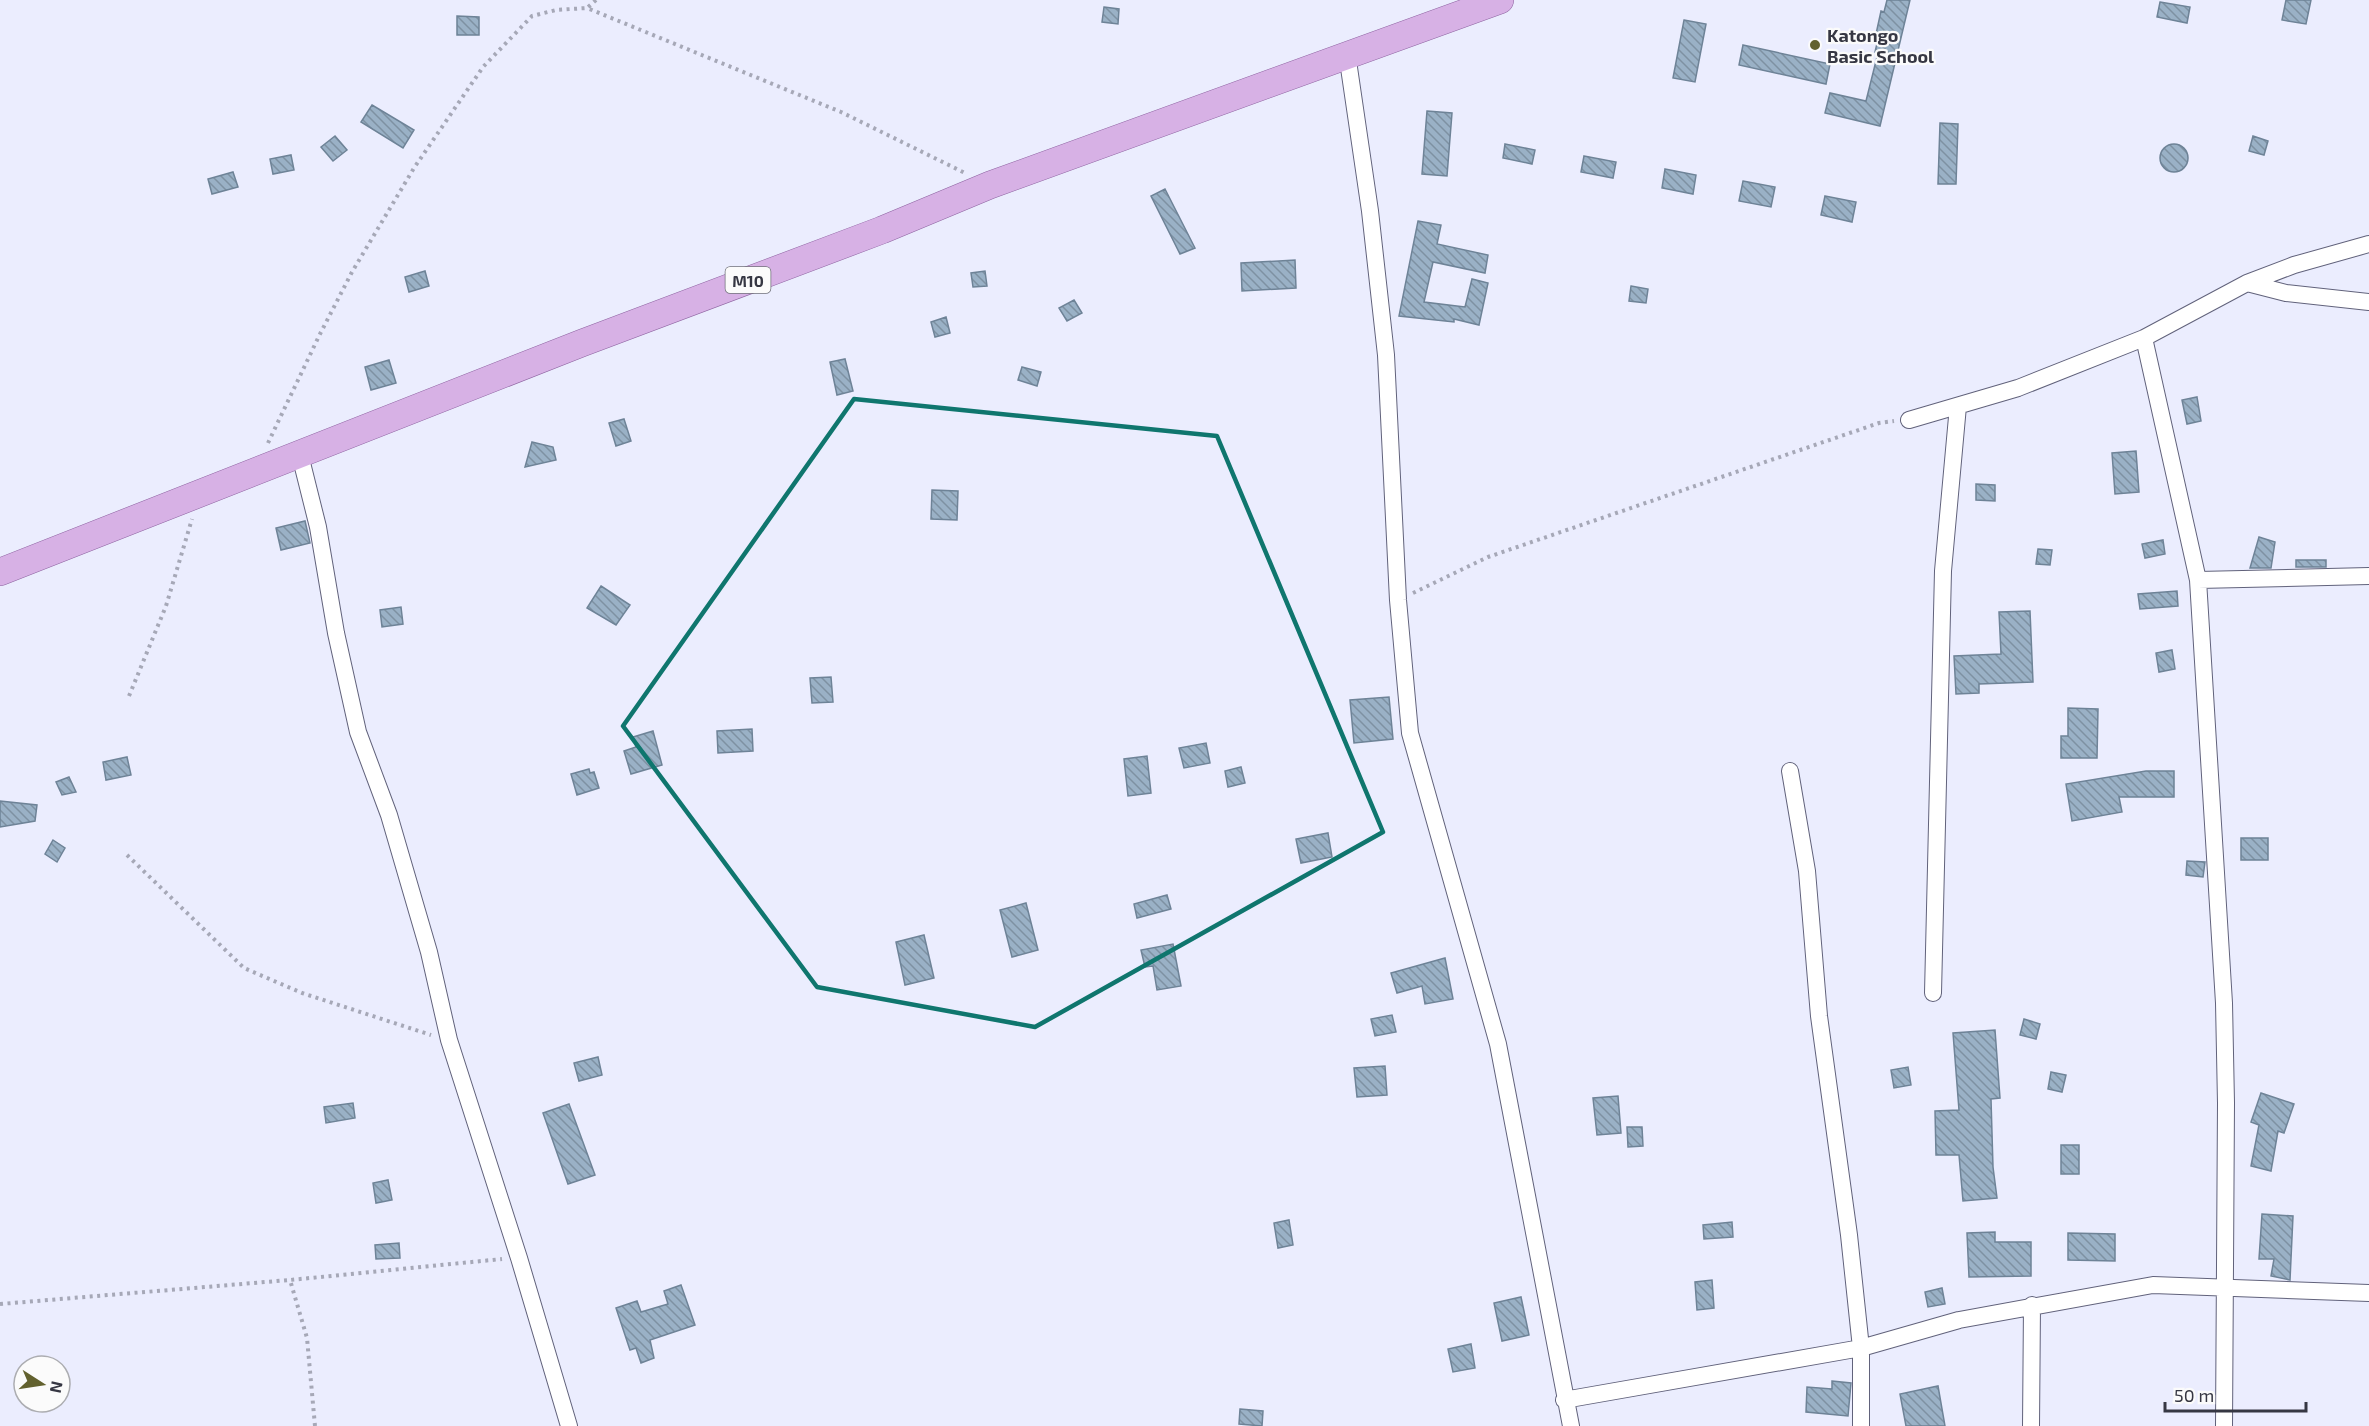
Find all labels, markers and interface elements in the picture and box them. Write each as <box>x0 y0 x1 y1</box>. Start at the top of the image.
place label: Katongo Basic School <box>1827 24 1934 67</box>
marker: Katongo Basic School <box>1808 38 1822 52</box>
road number: M10 <box>726 267 771 293</box>
north arrow <box>12 1354 72 1414</box>
scale bar <box>2165 1375 2306 1413</box>
text: N <box>47 1380 68 1395</box>
text: 50 m <box>2174 1384 2214 1406</box>

